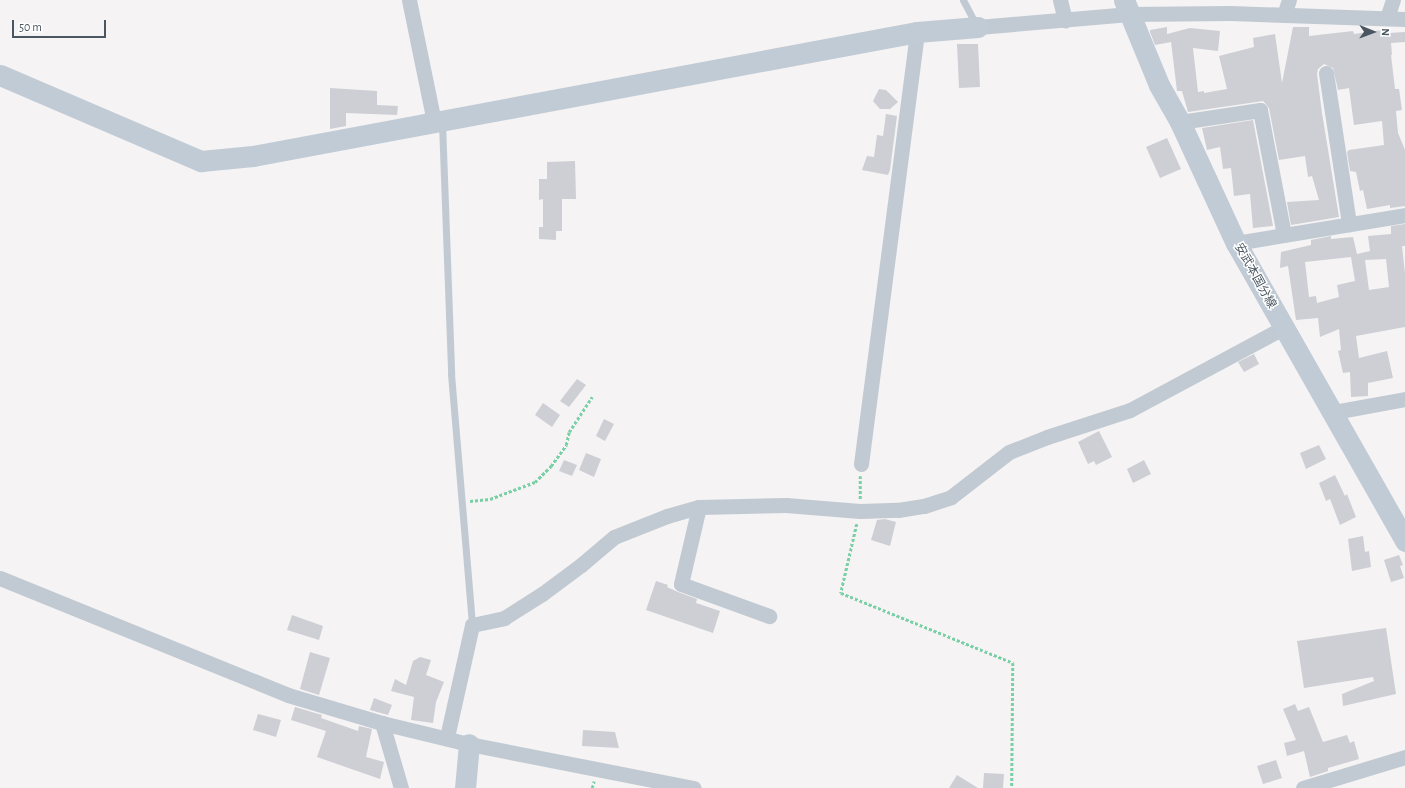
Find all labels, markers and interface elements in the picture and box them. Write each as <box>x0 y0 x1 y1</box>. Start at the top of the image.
scale bar <box>14 12 108 38</box>
north arrow <box>1353 12 1393 52</box>
text: 50 m <box>19 21 42 33</box>
text: N <box>1380 28 1391 36</box>
street label: 安武本国分線 <box>1231 241 1279 311</box>

